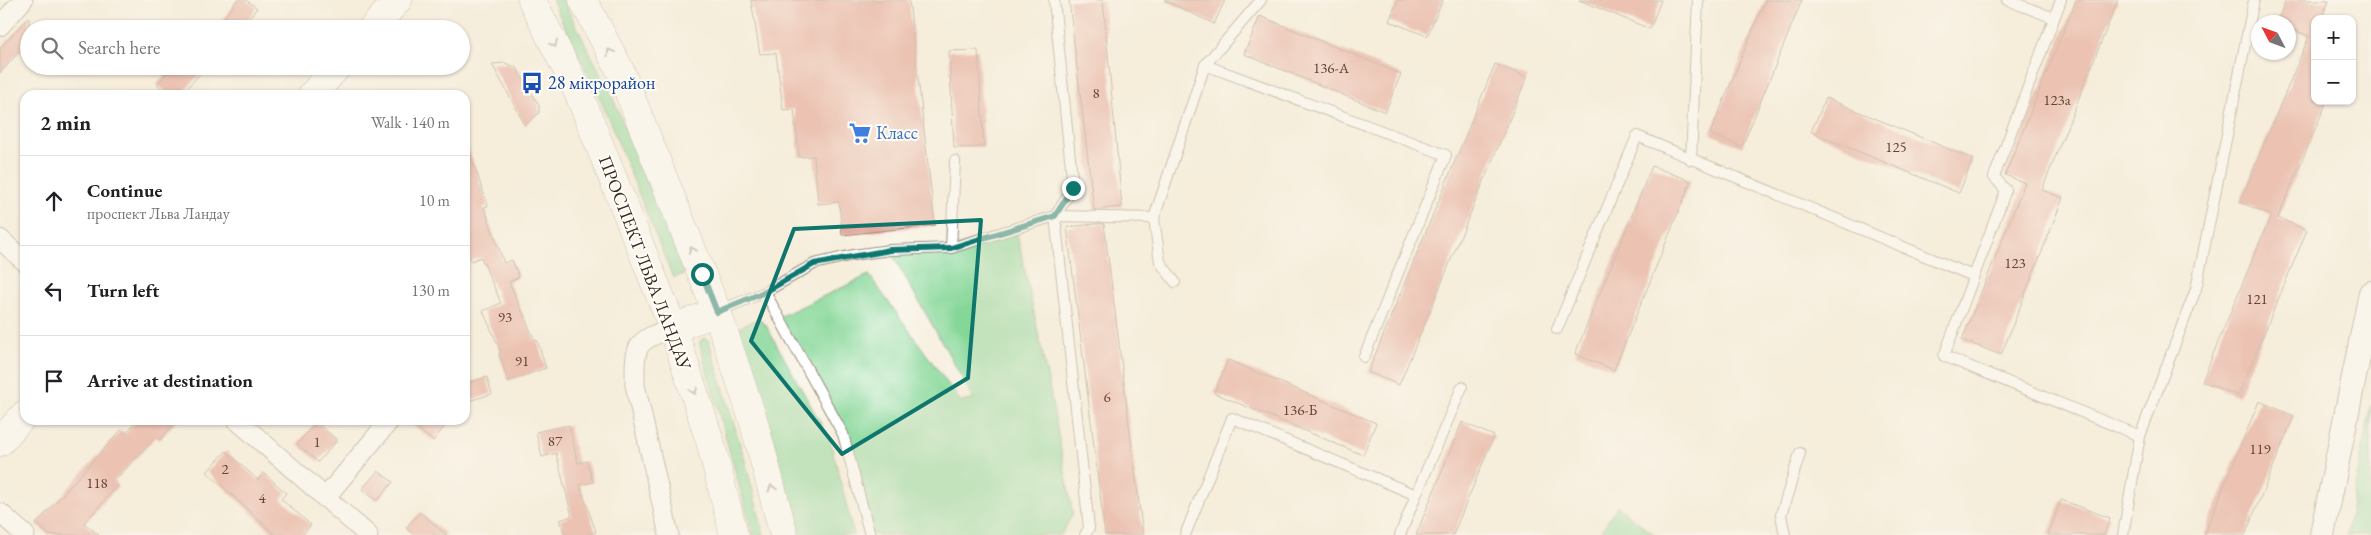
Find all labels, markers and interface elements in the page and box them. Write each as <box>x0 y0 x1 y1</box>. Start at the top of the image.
north arrow <box>2251 15 2296 60</box>
map controls <box>2311 15 2356 105</box>
button: + <box>2311 15 2356 60</box>
search box <box>20 20 470 75</box>
icon: search <box>38 34 66 62</box>
text: Search here <box>78 35 160 60</box>
one-way arrow <box>547 39 558 48</box>
one-way arrow <box>606 48 616 57</box>
house number: 136-А <box>1313 58 1350 77</box>
button: − <box>2311 60 2356 105</box>
bus stop icon: 28 мікрорайон <box>519 70 545 96</box>
place label: 28 мікрорайон <box>548 71 655 94</box>
house number: 8 <box>1092 83 1100 102</box>
house number: 123а <box>2043 90 2071 109</box>
text: 2 min <box>40 109 91 136</box>
text: Walk · 140 m <box>371 112 450 133</box>
supermarket icon: Класс <box>847 120 873 146</box>
place label: Класс <box>876 121 918 144</box>
house number: 125 <box>1885 137 1907 156</box>
street label: ПРОСПЕКТ ЛЬВА ЛАНДАУ <box>594 152 697 374</box>
route end <box>1062 177 1085 200</box>
text: Continue <box>87 178 162 203</box>
icon: ahead <box>40 187 68 215</box>
text: 10 m <box>419 190 450 211</box>
text: проспект Льва Ландау <box>87 203 230 224</box>
one-way arrow <box>688 246 698 255</box>
house number: 123 <box>2004 253 2026 272</box>
route start <box>691 263 714 286</box>
icon: left <box>40 277 68 305</box>
text: Turn left <box>87 278 159 303</box>
text: 130 m <box>411 280 450 301</box>
house number: 121 <box>2246 289 2268 308</box>
house number: 93 <box>498 307 512 326</box>
house number: 91 <box>515 351 529 370</box>
icon: arrive <box>40 367 68 395</box>
text: Arrive at destination <box>87 368 253 393</box>
one-way arrow <box>688 387 698 395</box>
house number: 6 <box>1103 387 1111 406</box>
house number: 136-Б <box>1283 400 1317 419</box>
house number: 87 <box>548 431 563 450</box>
house number: 1 <box>313 432 321 451</box>
house number: 119 <box>2249 439 2271 458</box>
house number: 2 <box>221 459 229 478</box>
house number: 118 <box>86 473 108 492</box>
one-way arrow <box>767 484 777 492</box>
house number: 4 <box>258 488 266 507</box>

